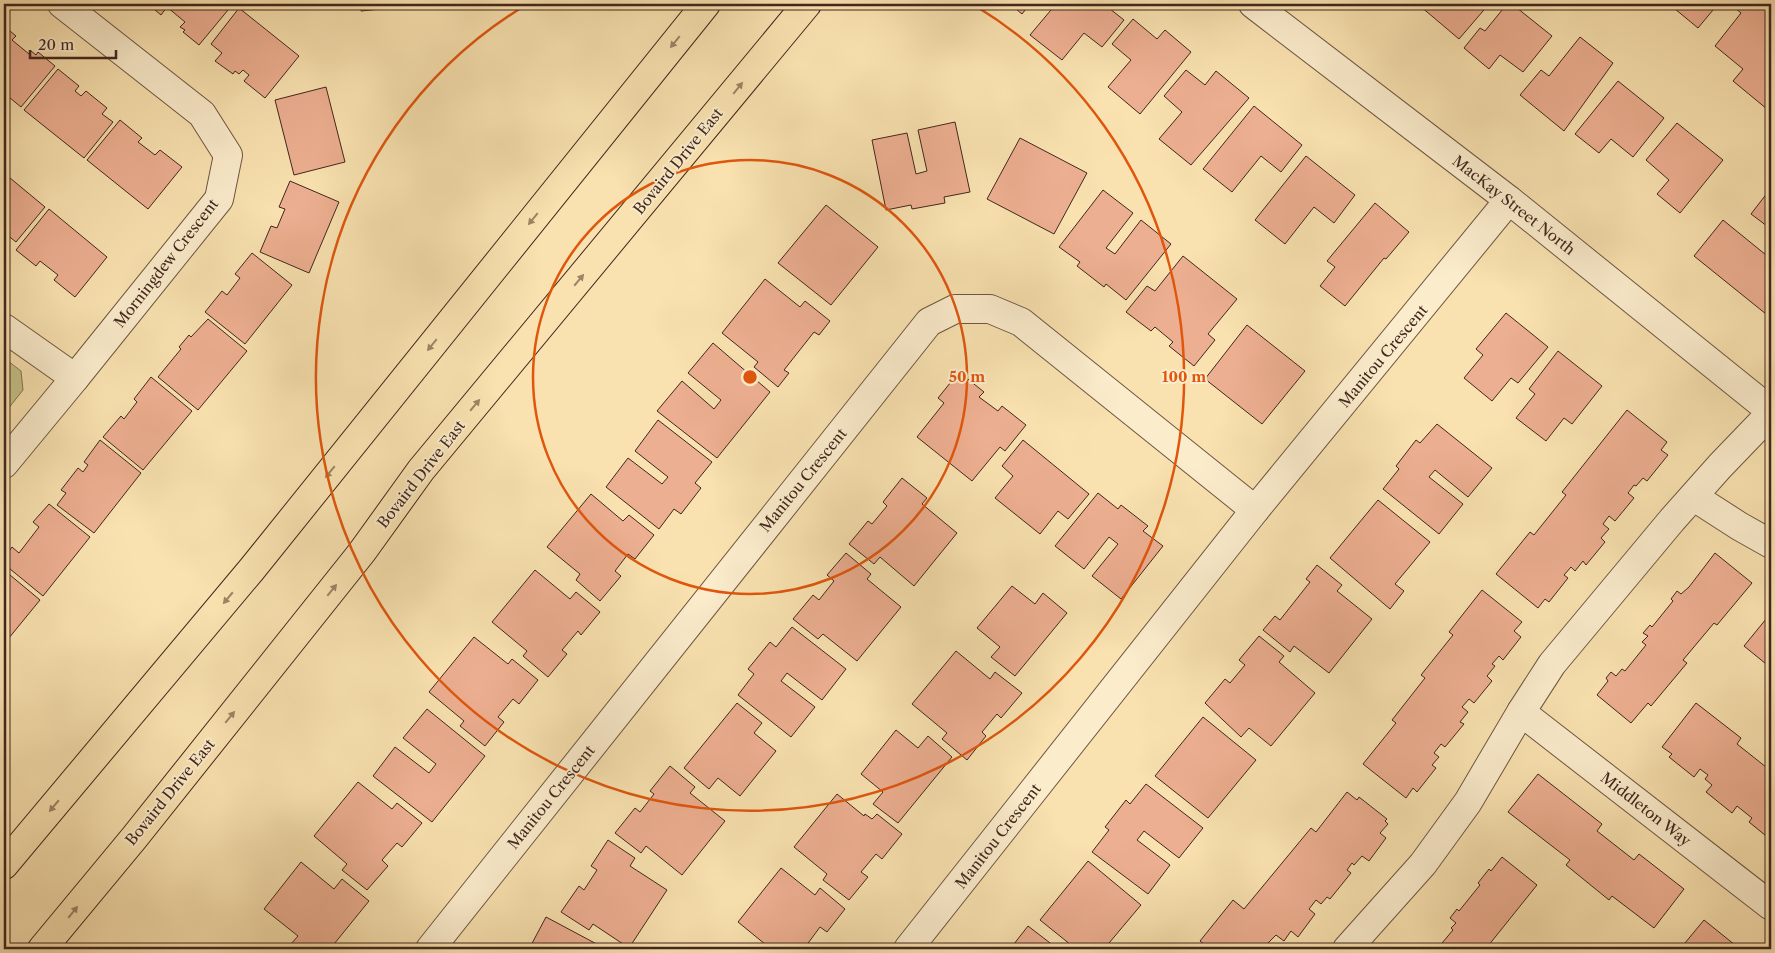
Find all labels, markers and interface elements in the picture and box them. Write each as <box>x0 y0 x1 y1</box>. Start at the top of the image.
scale bar <box>30 28 116 60</box>
text: 20 m <box>38 35 74 54</box>
one-way arrow <box>670 35 681 48</box>
one-way arrow <box>732 81 743 94</box>
street label: Bovaird Drive East <box>629 103 727 218</box>
street label: MacKay Street North <box>1449 151 1580 259</box>
street label: Morningdew Crescent <box>110 194 223 331</box>
one-way arrow <box>528 212 539 225</box>
one-way arrow <box>573 274 584 287</box>
street label: Manitou Crescent <box>1335 300 1432 411</box>
one-way arrow <box>426 338 437 351</box>
text: 50 m <box>949 367 985 386</box>
text: 100 m <box>1162 367 1206 386</box>
centre of rings <box>741 368 759 386</box>
one-way arrow <box>469 399 480 412</box>
street label: Bovaird Drive East <box>373 416 469 532</box>
street label: Manitou Crescent <box>755 424 851 536</box>
one-way arrow <box>325 465 336 478</box>
one-way arrow <box>326 584 337 597</box>
one-way arrow <box>222 592 234 604</box>
one-way arrow <box>225 711 236 724</box>
street label: Bovaird Drive East <box>121 734 219 849</box>
street label: Manitou Crescent <box>503 741 599 853</box>
street label: Middleton Way <box>1597 768 1695 850</box>
street label: Manitou Crescent <box>951 779 1045 892</box>
one-way arrow <box>48 799 59 812</box>
one-way arrow <box>68 905 79 918</box>

